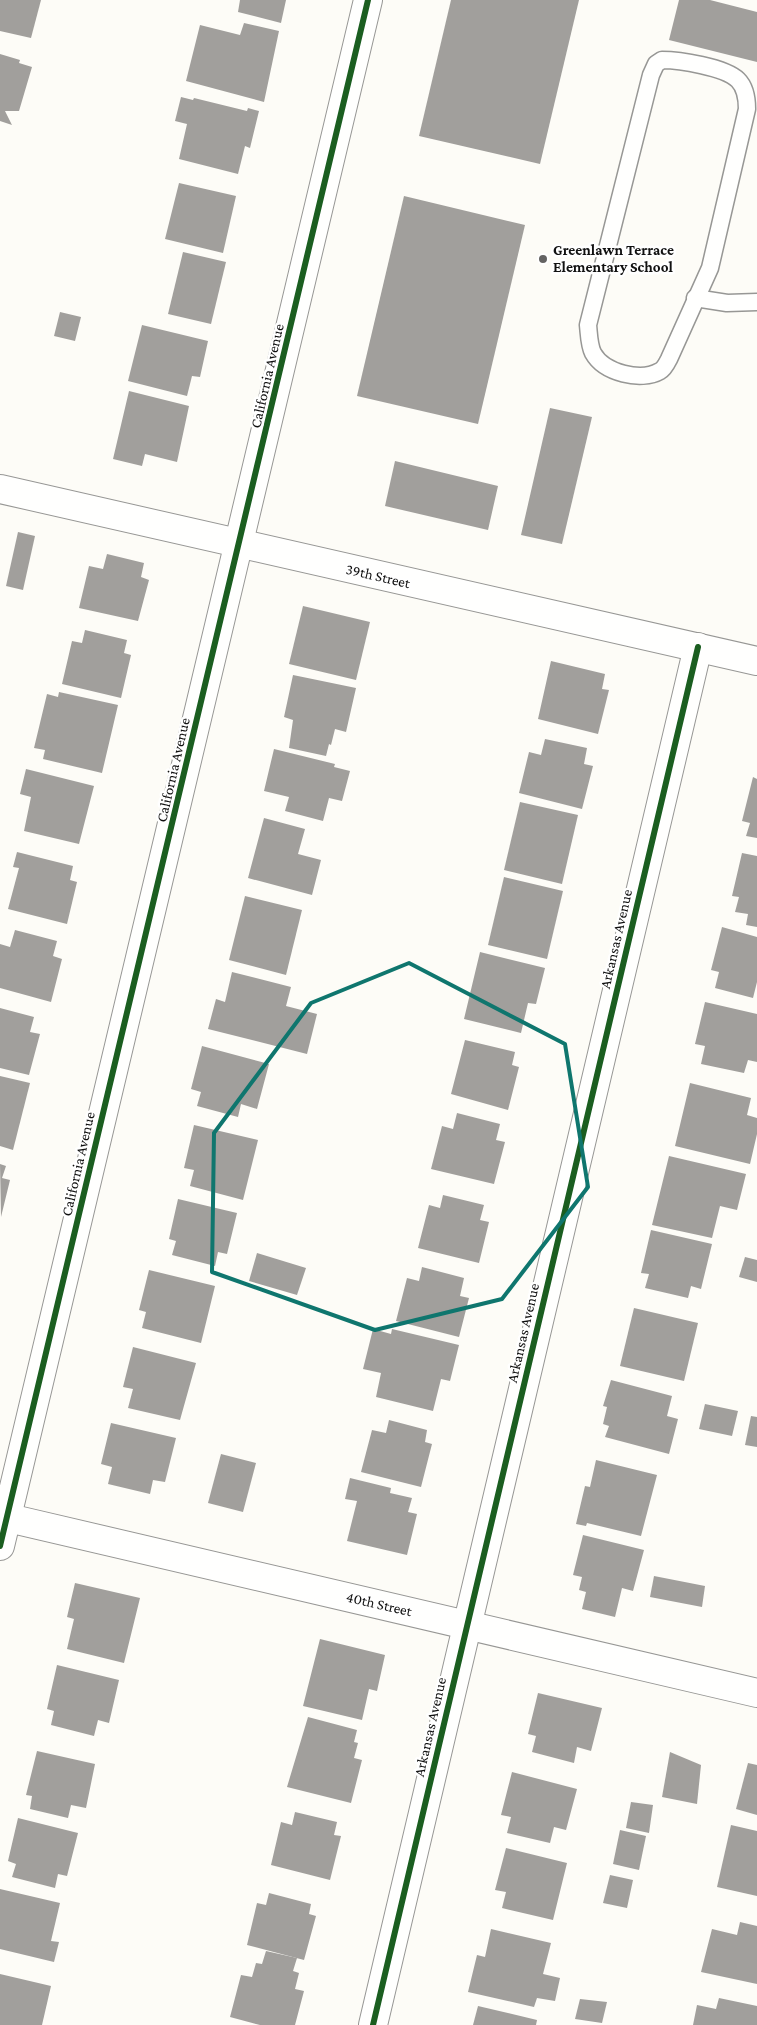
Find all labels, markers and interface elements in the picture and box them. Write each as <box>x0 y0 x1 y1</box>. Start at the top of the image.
place label: Greenlawn Terrace Elementary School <box>553 242 674 275</box>
marker: Greenlawn Terrace Elementary School <box>537 253 549 265</box>
street label: California Avenue <box>247 322 287 430</box>
street label: 39th Street <box>344 561 413 591</box>
street label: California Avenue <box>153 716 193 824</box>
street label: Arkansas Avenue <box>597 887 635 990</box>
street label: California Avenue <box>58 1110 98 1218</box>
street label: Arkansas Avenue <box>504 1281 542 1384</box>
street label: 40th Street <box>344 1589 415 1620</box>
street label: Arkansas Avenue <box>411 1675 449 1778</box>

